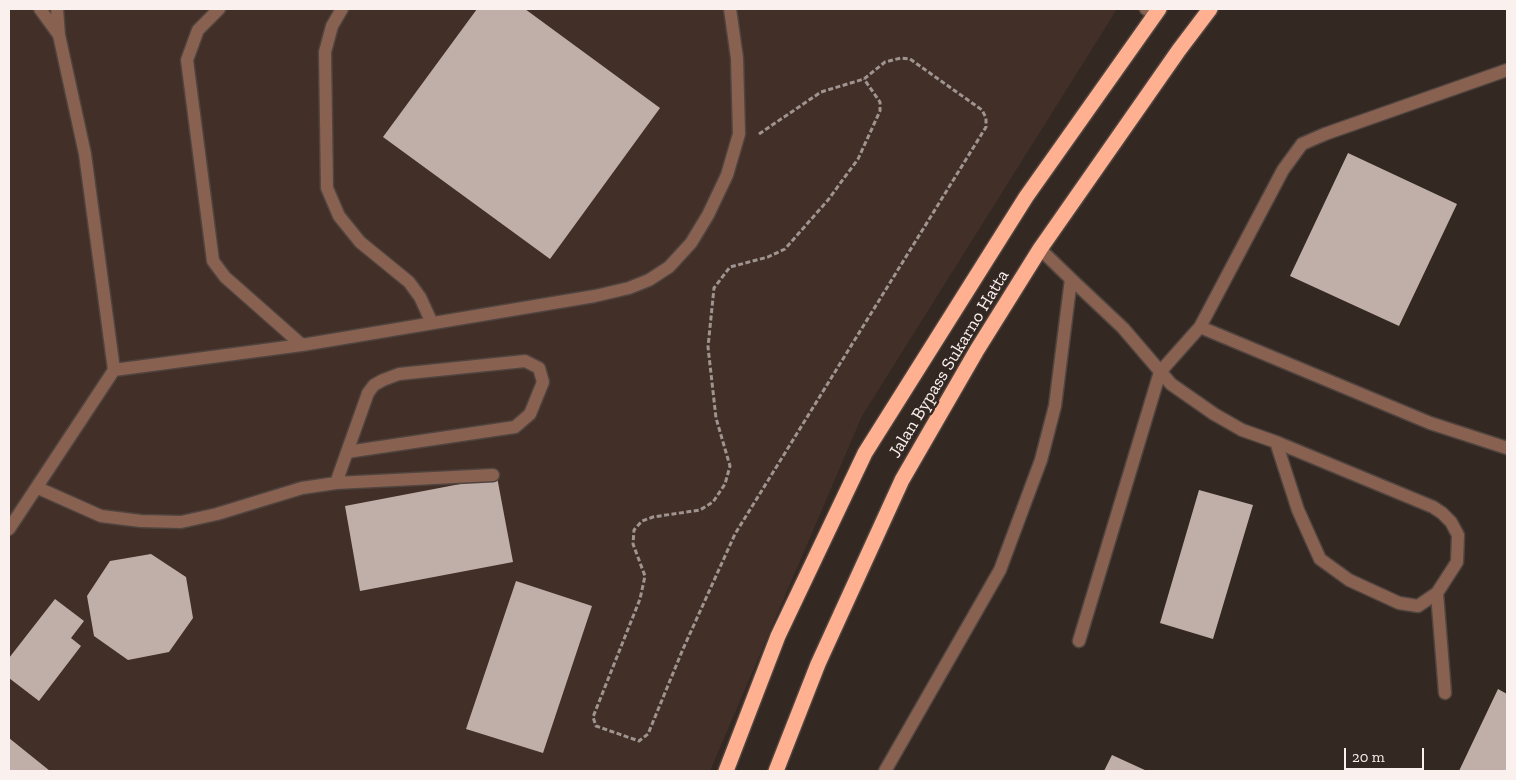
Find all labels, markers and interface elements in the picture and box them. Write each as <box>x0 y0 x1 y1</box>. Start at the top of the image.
street label: Jalan Bypass Sukarno Hatta <box>884 266 1014 462</box>
scale bar <box>1346 738 1426 770</box>
text: 20 m <box>1352 748 1385 766</box>

